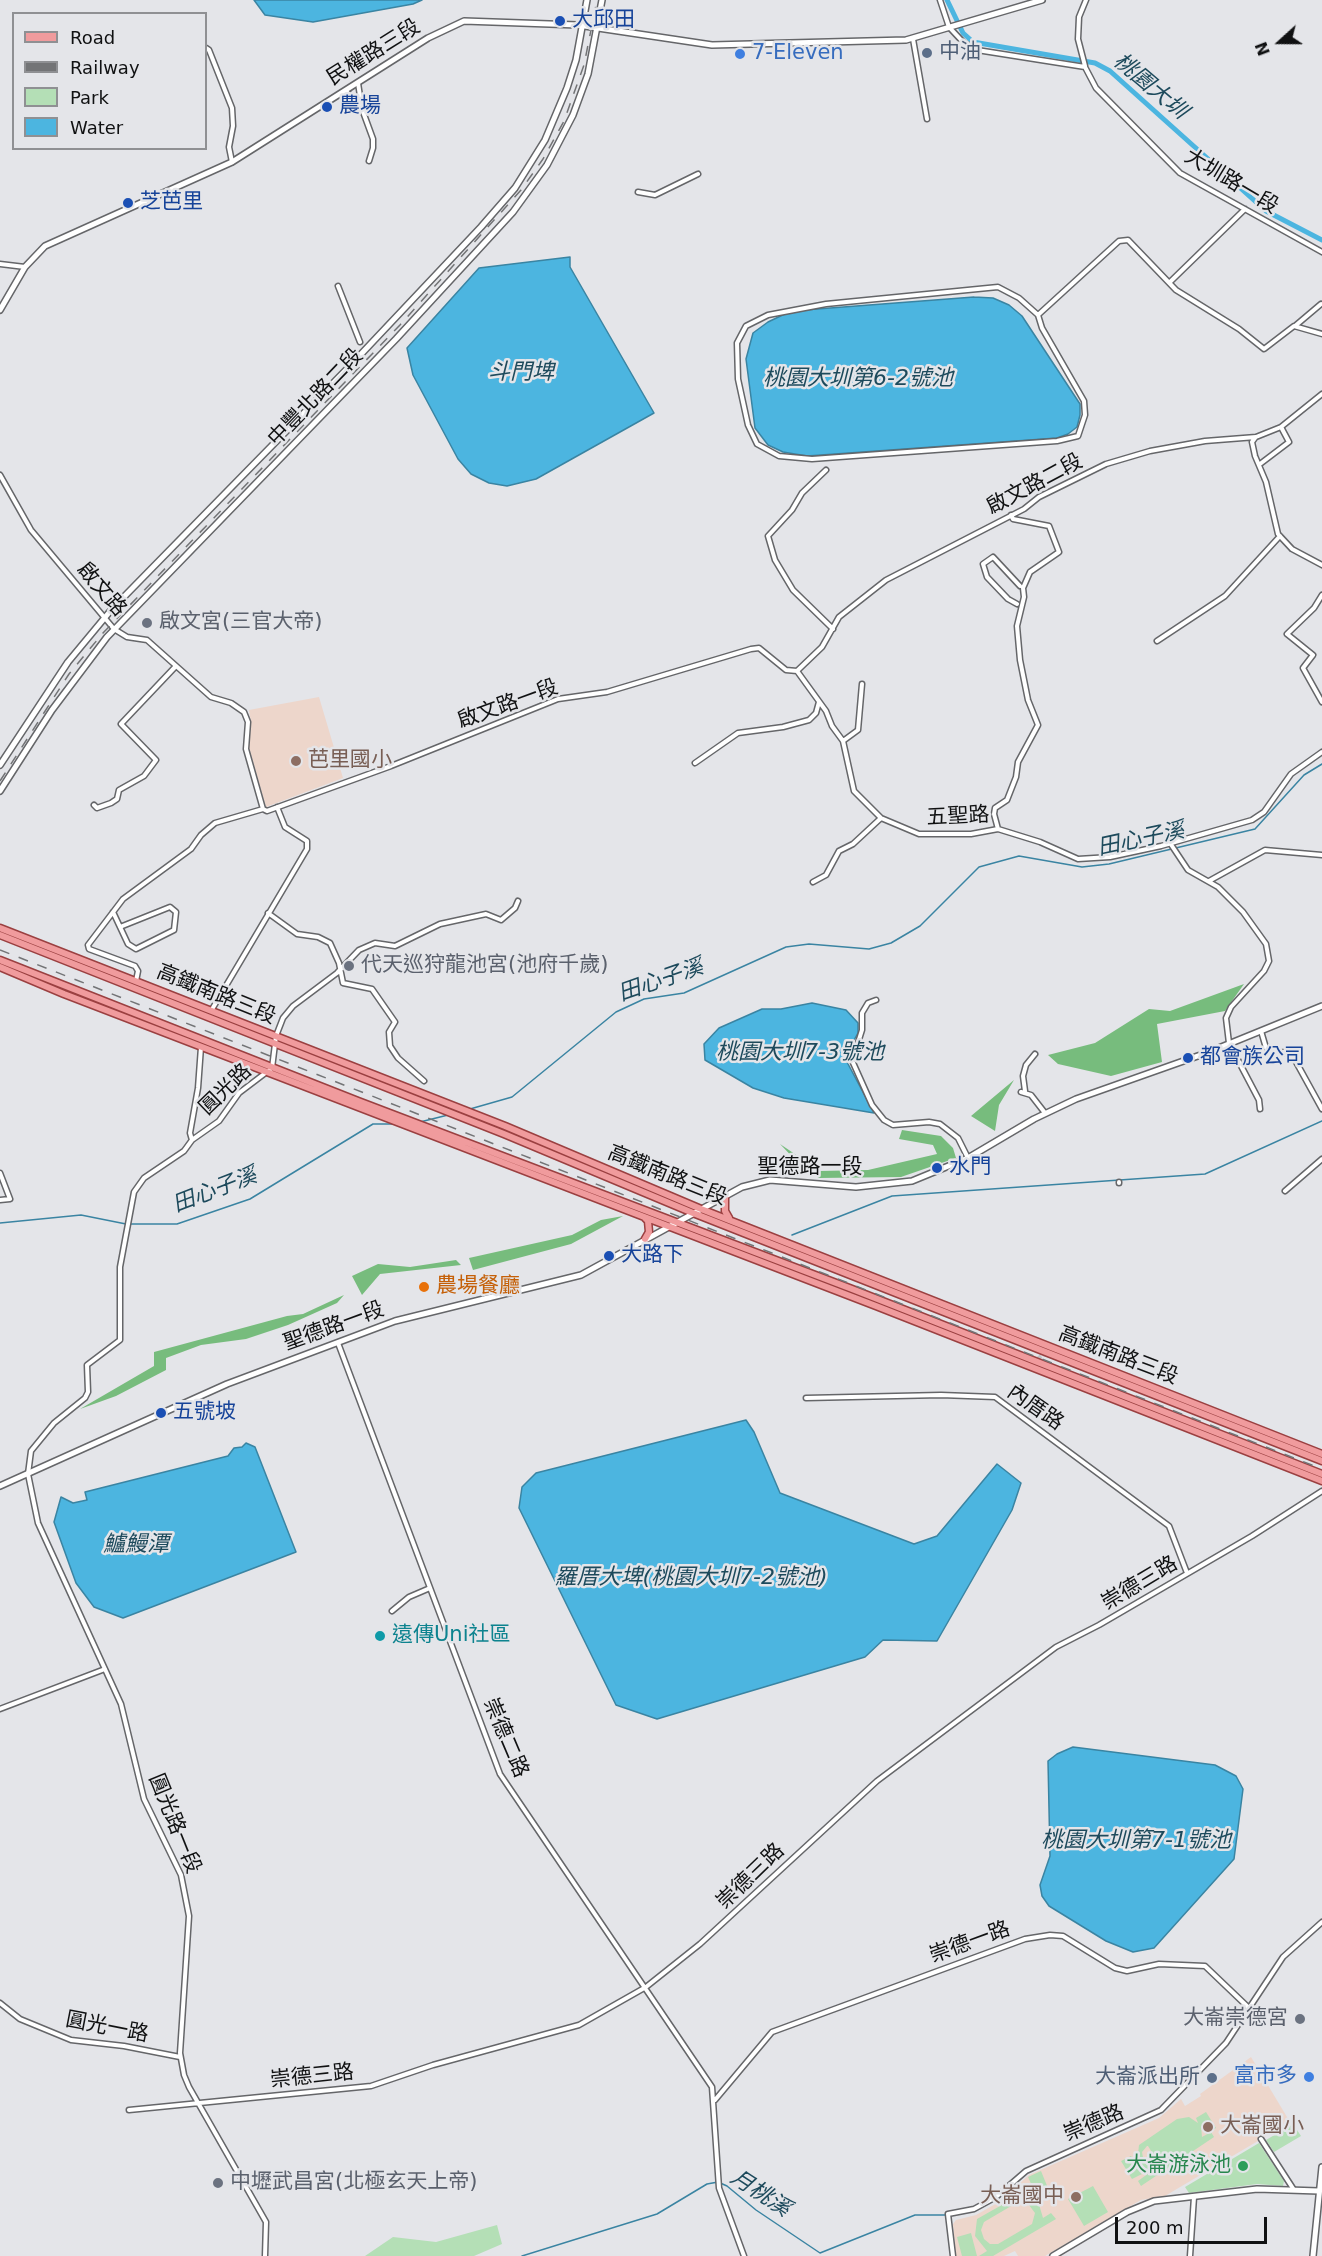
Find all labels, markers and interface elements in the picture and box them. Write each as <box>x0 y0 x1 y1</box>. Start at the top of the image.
place label: 大邱田 <box>572 8 635 34</box>
legend <box>12 12 207 150</box>
north arrow <box>1250 12 1310 72</box>
street label: 民權路三段 <box>323 14 425 92</box>
marker: 大邱田 <box>553 14 567 28</box>
text: Road <box>70 27 115 48</box>
text: N <box>1251 39 1274 58</box>
place label: 中油 <box>939 40 981 66</box>
place label: 7-Eleven <box>752 41 844 67</box>
marker: 中油 <box>920 46 934 60</box>
marker: 7-Eleven <box>733 47 747 61</box>
water label: 桃園大圳 <box>1108 49 1192 125</box>
text: Railway <box>70 57 140 78</box>
text: Park <box>70 87 109 108</box>
place label: 農場 <box>339 94 381 120</box>
marker: 農場 <box>320 100 334 114</box>
text: Water <box>70 117 123 138</box>
street label: 大圳路一段 <box>1180 144 1282 220</box>
place label: 芝芭里 <box>140 190 203 216</box>
marker: 芝芭里 <box>121 196 135 210</box>
street label: 中豐北路二段 <box>263 344 369 452</box>
water label: 斗門埤 <box>488 360 554 386</box>
water label: 桃園大圳第6-2號池 <box>763 366 953 392</box>
street label: 啟文路二段 <box>983 449 1087 521</box>
street label: 啟文路 <box>71 558 131 622</box>
place label: 啟文宮(三官大帝) <box>159 610 322 636</box>
marker: 啟文宮(三官大帝) <box>140 616 154 630</box>
street label: 啟文路一段 <box>454 675 562 735</box>
place label: 芭里國小 <box>308 748 392 774</box>
marker: 芭里國小 <box>289 754 303 768</box>
street label: 五聖路 <box>926 803 990 831</box>
water label: 田心子溪 <box>1095 818 1187 862</box>
place label: 代天巡狩龍池宮(池府千歲) <box>361 953 608 979</box>
water label: 田心子溪 <box>615 954 707 1008</box>
marker: 代天巡狩龍池宮(池府千歲) <box>342 959 356 973</box>
street label: 高鐵南路三段 <box>153 960 279 1030</box>
water label: 桃園大圳7-3號池 <box>716 1040 884 1066</box>
place label: 都會族公司 <box>1200 1045 1305 1071</box>
marker: 都會族公司 <box>1181 1051 1195 1065</box>
street label: 圓光路 <box>195 1059 257 1121</box>
street label: 高鐵南路三段 <box>604 1141 730 1211</box>
street label: 聖德路一段 <box>758 1155 862 1181</box>
place label: 水門 <box>949 1155 991 1181</box>
marker: 水門 <box>930 1161 944 1175</box>
water label: 田心子溪 <box>169 1163 261 1219</box>
place label: 大路下 <box>621 1243 684 1269</box>
marker: 大路下 <box>602 1249 616 1263</box>
place label: 農場餐廳 <box>436 1274 520 1300</box>
marker: 農場餐廳 <box>417 1280 431 1294</box>
street label: 聖德路一段 <box>280 1297 388 1357</box>
street label: 高鐵南路三段 <box>1055 1322 1181 1390</box>
street label: 內厝路 <box>1002 1380 1068 1436</box>
place label: 五號坡 <box>173 1400 236 1426</box>
marker: 五號坡 <box>154 1406 168 1420</box>
water label: 鱸鰻潭 <box>103 1532 169 1558</box>
street label: 崇德三路 <box>1098 1552 1182 1616</box>
water label: 羅厝大埤(桃園大圳7-2號池) <box>554 1565 828 1591</box>
place label: 遠傳Uni社區 <box>392 1623 511 1649</box>
marker: 遠傳Uni社區 <box>373 1629 387 1643</box>
street label: 崇德二路 <box>477 1694 533 1782</box>
street label: 圓光路一段 <box>143 1771 205 1877</box>
water label: 桃園大圳第7-1號池 <box>1041 1828 1231 1854</box>
street label: 崇德三路 <box>712 1839 790 1915</box>
street label: 崇德一路 <box>926 1917 1014 1969</box>
place label: 大崙崇德宮 <box>1183 2006 1288 2032</box>
street label: 圓光一路 <box>63 2008 151 2048</box>
marker: 大崙崇德宮 <box>1293 2012 1307 2026</box>
street label: 崇德三路 <box>269 2060 355 2094</box>
place label: 富市多 <box>1234 2064 1297 2090</box>
place label: 大崙派出所 <box>1095 2065 1200 2091</box>
marker: 富市多 <box>1302 2070 1316 2084</box>
marker: 大崙派出所 <box>1205 2071 1219 2085</box>
street label: 崇德路 <box>1060 2100 1128 2148</box>
place label: 大崙國小 <box>1220 2114 1304 2140</box>
marker: 大崙國小 <box>1201 2120 1215 2134</box>
place label: 大崙游泳池 <box>1126 2153 1231 2179</box>
marker: 大崙游泳池 <box>1236 2159 1250 2173</box>
water label: 月桃溪 <box>725 2165 795 2223</box>
place label: 中壢武昌宮(北極玄天上帝) <box>230 2170 477 2196</box>
marker: 中壢武昌宮(北極玄天上帝) <box>211 2176 225 2190</box>
place label: 大崙國中 <box>980 2184 1064 2210</box>
marker: 大崙國中 <box>1069 2190 1083 2204</box>
scale bar <box>1118 2205 1270 2243</box>
text: 200 m <box>1126 2217 1184 2238</box>

